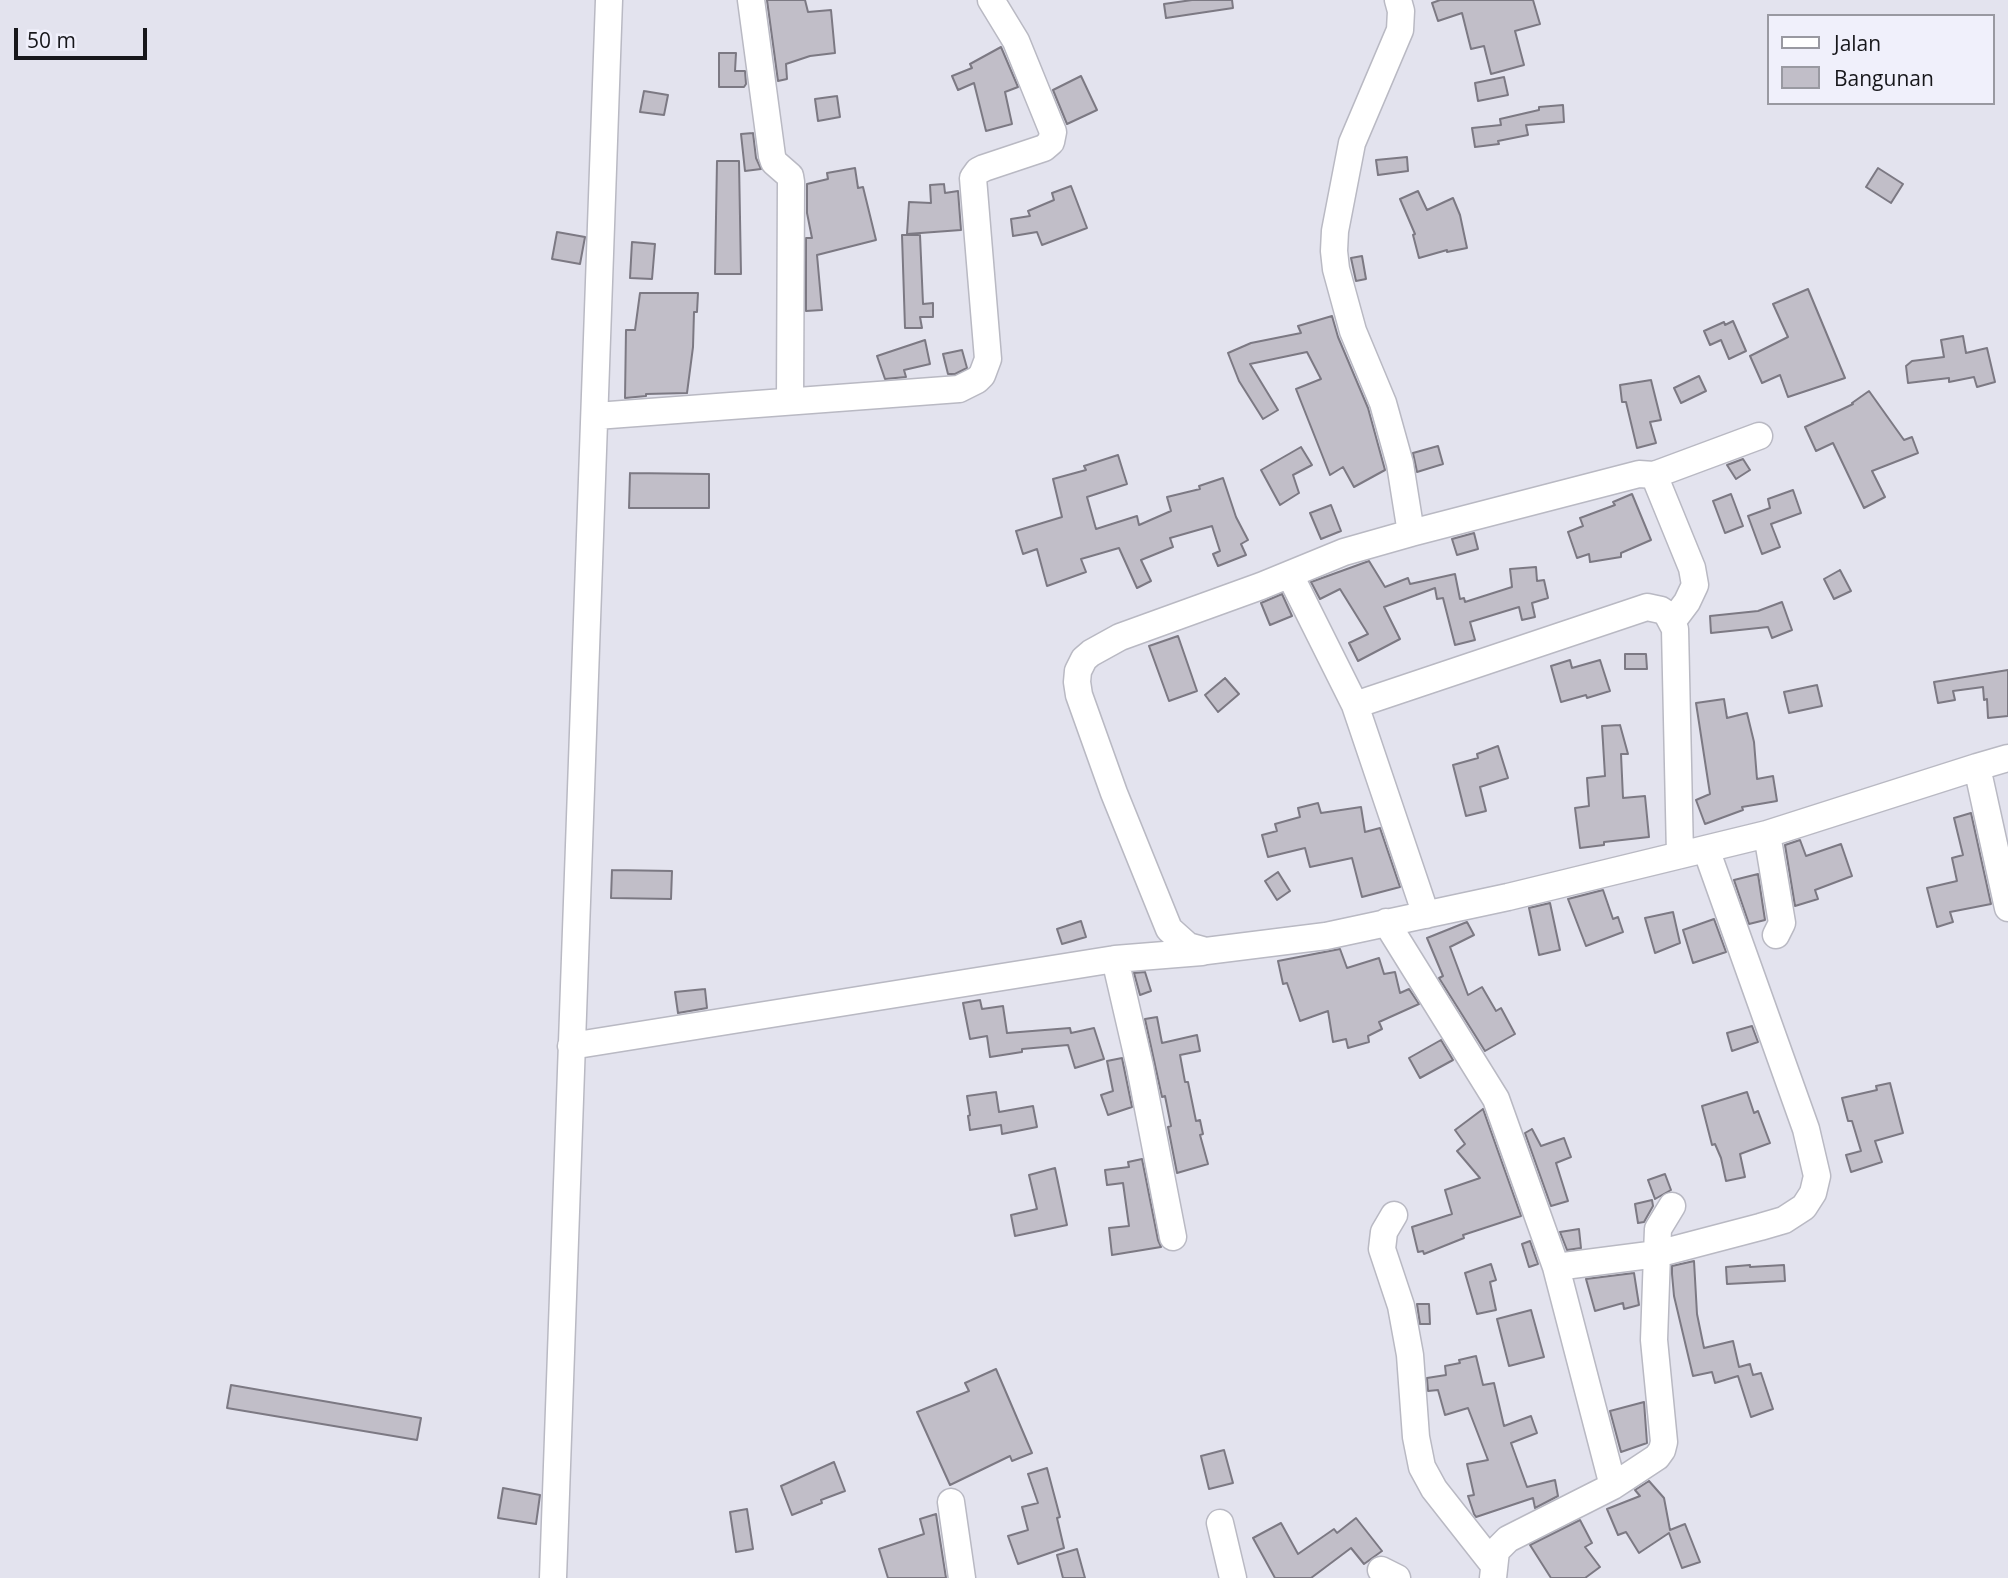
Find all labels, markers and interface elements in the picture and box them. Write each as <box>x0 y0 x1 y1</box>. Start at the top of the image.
scale bar <box>18 14 150 58</box>
legend <box>1766 14 1994 105</box>
text: 50 m <box>27 26 76 54</box>
text: Jalan <box>1834 29 1881 57</box>
text: Bangunan <box>1834 64 1934 92</box>

